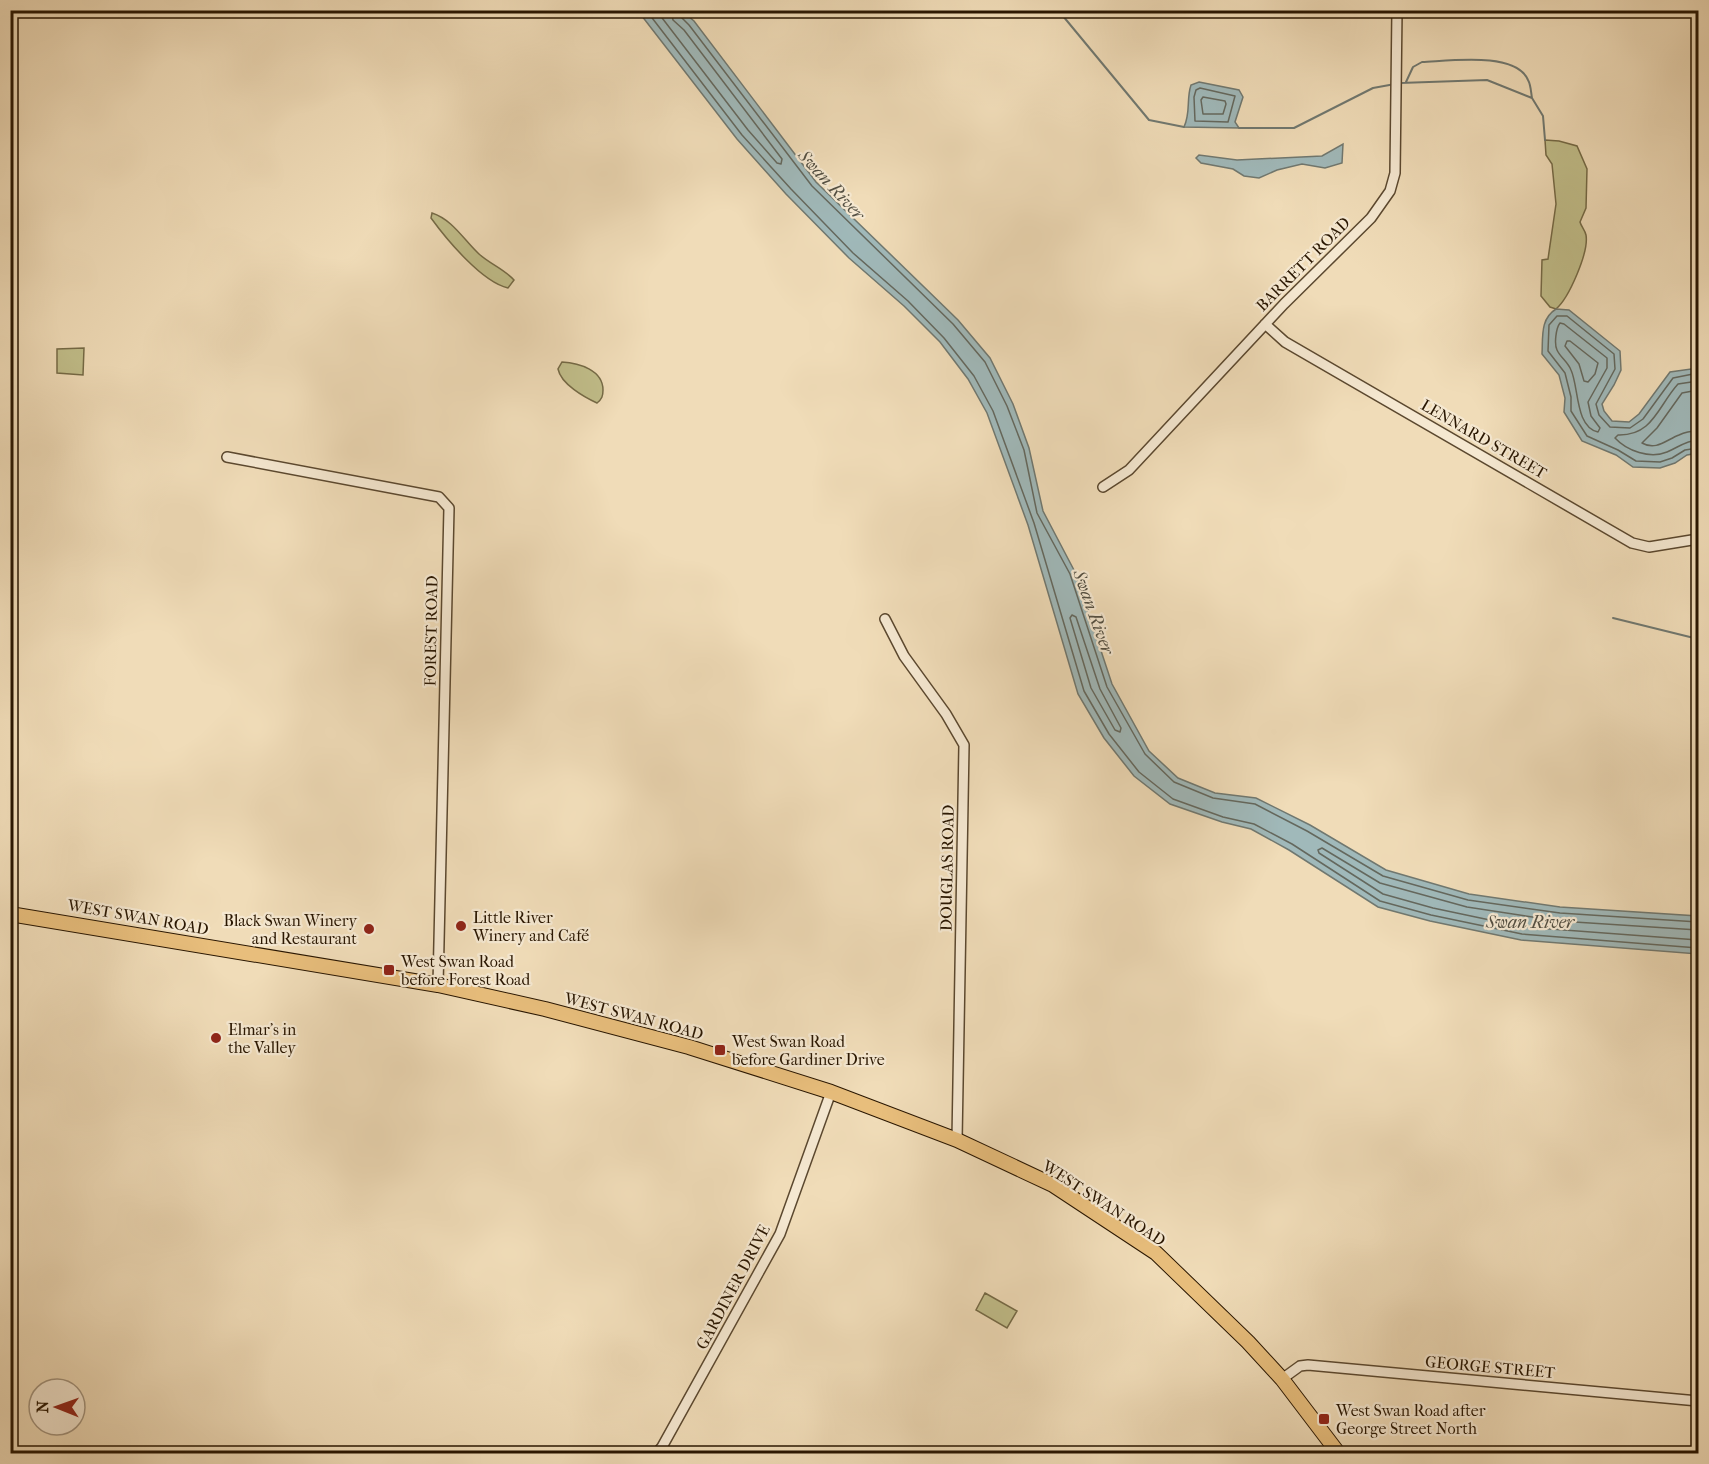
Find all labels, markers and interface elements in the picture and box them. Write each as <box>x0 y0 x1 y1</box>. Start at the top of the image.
water label: Swan River <box>793 145 870 226</box>
street label: BARRETT ROAD <box>1252 213 1354 315</box>
street label: LENNARD STREET <box>1418 395 1550 483</box>
water label: Swan River <box>1068 566 1119 659</box>
street label: FOREST ROAD <box>421 575 441 687</box>
street label: DOUGLAS ROAD <box>936 805 958 931</box>
street label: WEST SWAN ROAD <box>65 895 210 939</box>
place label: Little River Winery and Café <box>472 908 589 945</box>
place label: Black Swan Winery and Restaurant <box>223 911 357 948</box>
water label: Swan River <box>1485 912 1576 933</box>
marker: Little River Winery and Café <box>454 919 468 933</box>
marker: Black Swan Winery and Restaurant <box>362 922 376 936</box>
place label: West Swan Road before Forest Road <box>400 952 530 989</box>
marker: West Swan Road before Forest Road <box>382 963 396 977</box>
street label: WEST SWAN ROAD <box>562 988 706 1044</box>
place label: Elmar's in the Valley <box>228 1020 297 1057</box>
marker: Elmar's in the Valley <box>209 1031 223 1045</box>
place label: West Swan Road before Gardiner Drive <box>731 1032 885 1069</box>
marker: West Swan Road before Gardiner Drive <box>713 1043 727 1057</box>
street label: WEST SWAN ROAD <box>1038 1156 1169 1250</box>
street label: GARDINER DRIVE <box>692 1221 774 1353</box>
street label: GEORGE STREET <box>1424 1352 1556 1382</box>
north arrow <box>27 1377 87 1437</box>
text: N <box>33 1400 52 1413</box>
place label: West Swan Road after George Street North <box>1335 1401 1486 1438</box>
marker: West Swan Road after George Street North <box>1317 1412 1331 1426</box>

